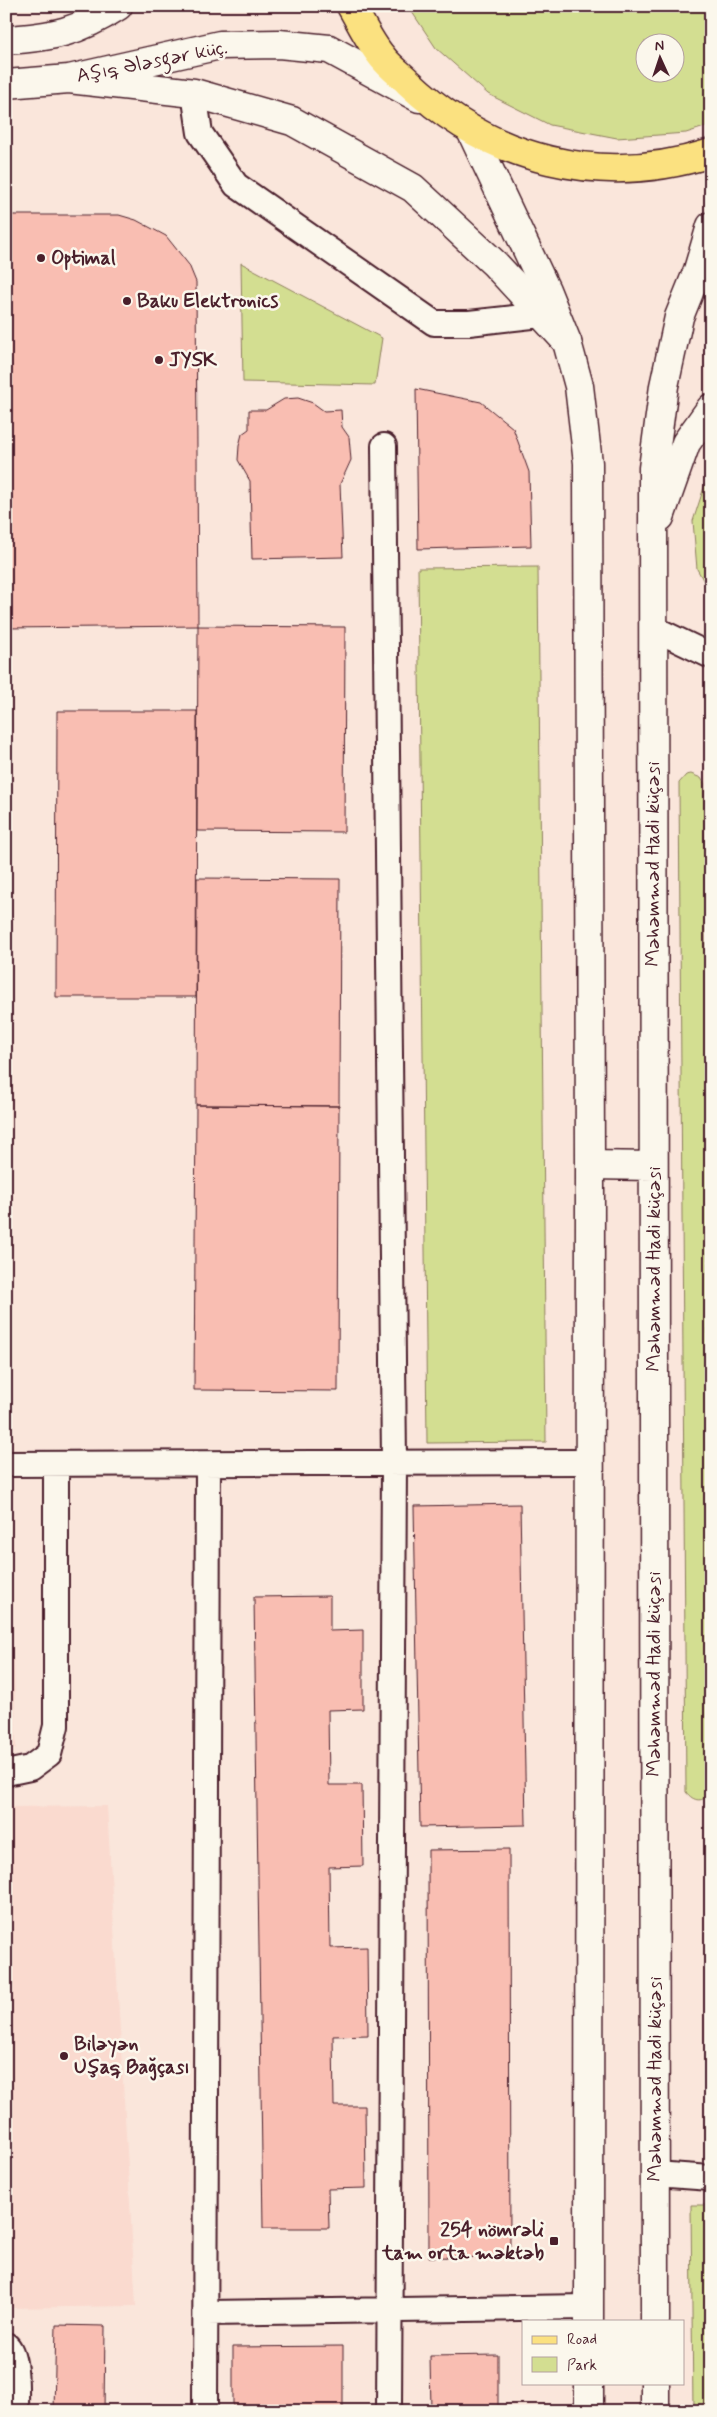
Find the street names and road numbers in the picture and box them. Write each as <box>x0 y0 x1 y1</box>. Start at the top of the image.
street label: Aşıq Ələsgər küç. <box>74 34 230 92</box>
street label: Məhəmməd Hadi küçəsi <box>640 761 667 967</box>
street label: Məhəmməd Hadi küçəsi <box>641 1166 668 1372</box>
street label: Məhəmməd Hadi küçəsi <box>641 1571 668 1777</box>
street label: Məhəmməd Hadi küçəsi <box>642 1976 669 2182</box>

